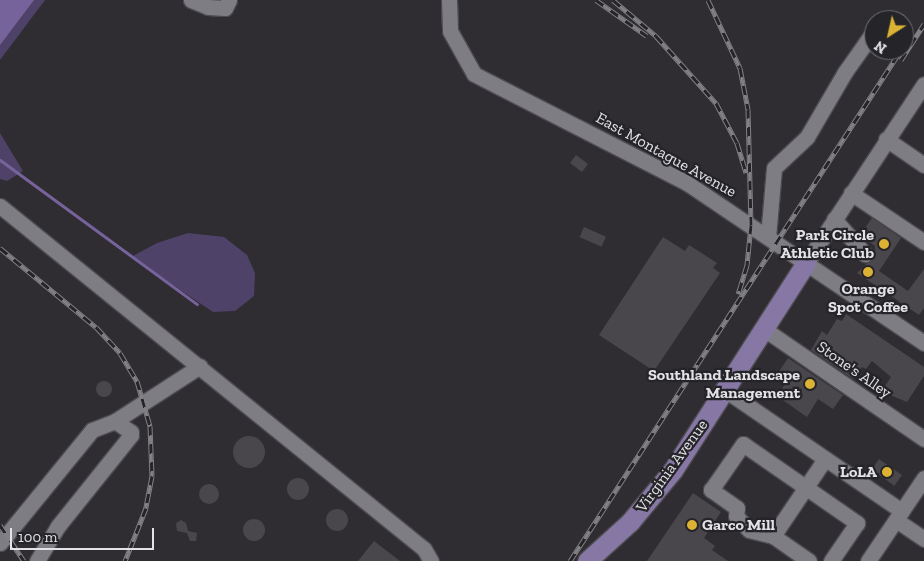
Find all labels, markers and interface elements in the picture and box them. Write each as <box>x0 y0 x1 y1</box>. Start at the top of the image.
north arrow <box>864 10 914 60</box>
text: N <box>871 37 890 57</box>
street label: East Montague Avenue <box>592 108 740 202</box>
place label: Park Circle Athletic Club <box>781 225 874 263</box>
marker: Park Circle Athletic Club <box>878 238 890 250</box>
marker: Orange Spot Coffee <box>862 266 874 278</box>
place label: Orange Spot Coffee <box>828 279 908 317</box>
street label: Stone's Alley <box>813 337 895 403</box>
place label: Southland Landscape Management <box>648 365 800 403</box>
marker: Southland Landscape Management <box>804 378 816 390</box>
street label: Virginia Avenue <box>632 416 712 516</box>
place label: LoLA <box>840 462 877 482</box>
marker: LoLA <box>881 466 893 478</box>
place label: Garco Mill <box>702 515 775 535</box>
scale bar <box>12 518 156 550</box>
marker: Garco Mill <box>686 519 698 531</box>
text: 100 m <box>18 528 57 546</box>

